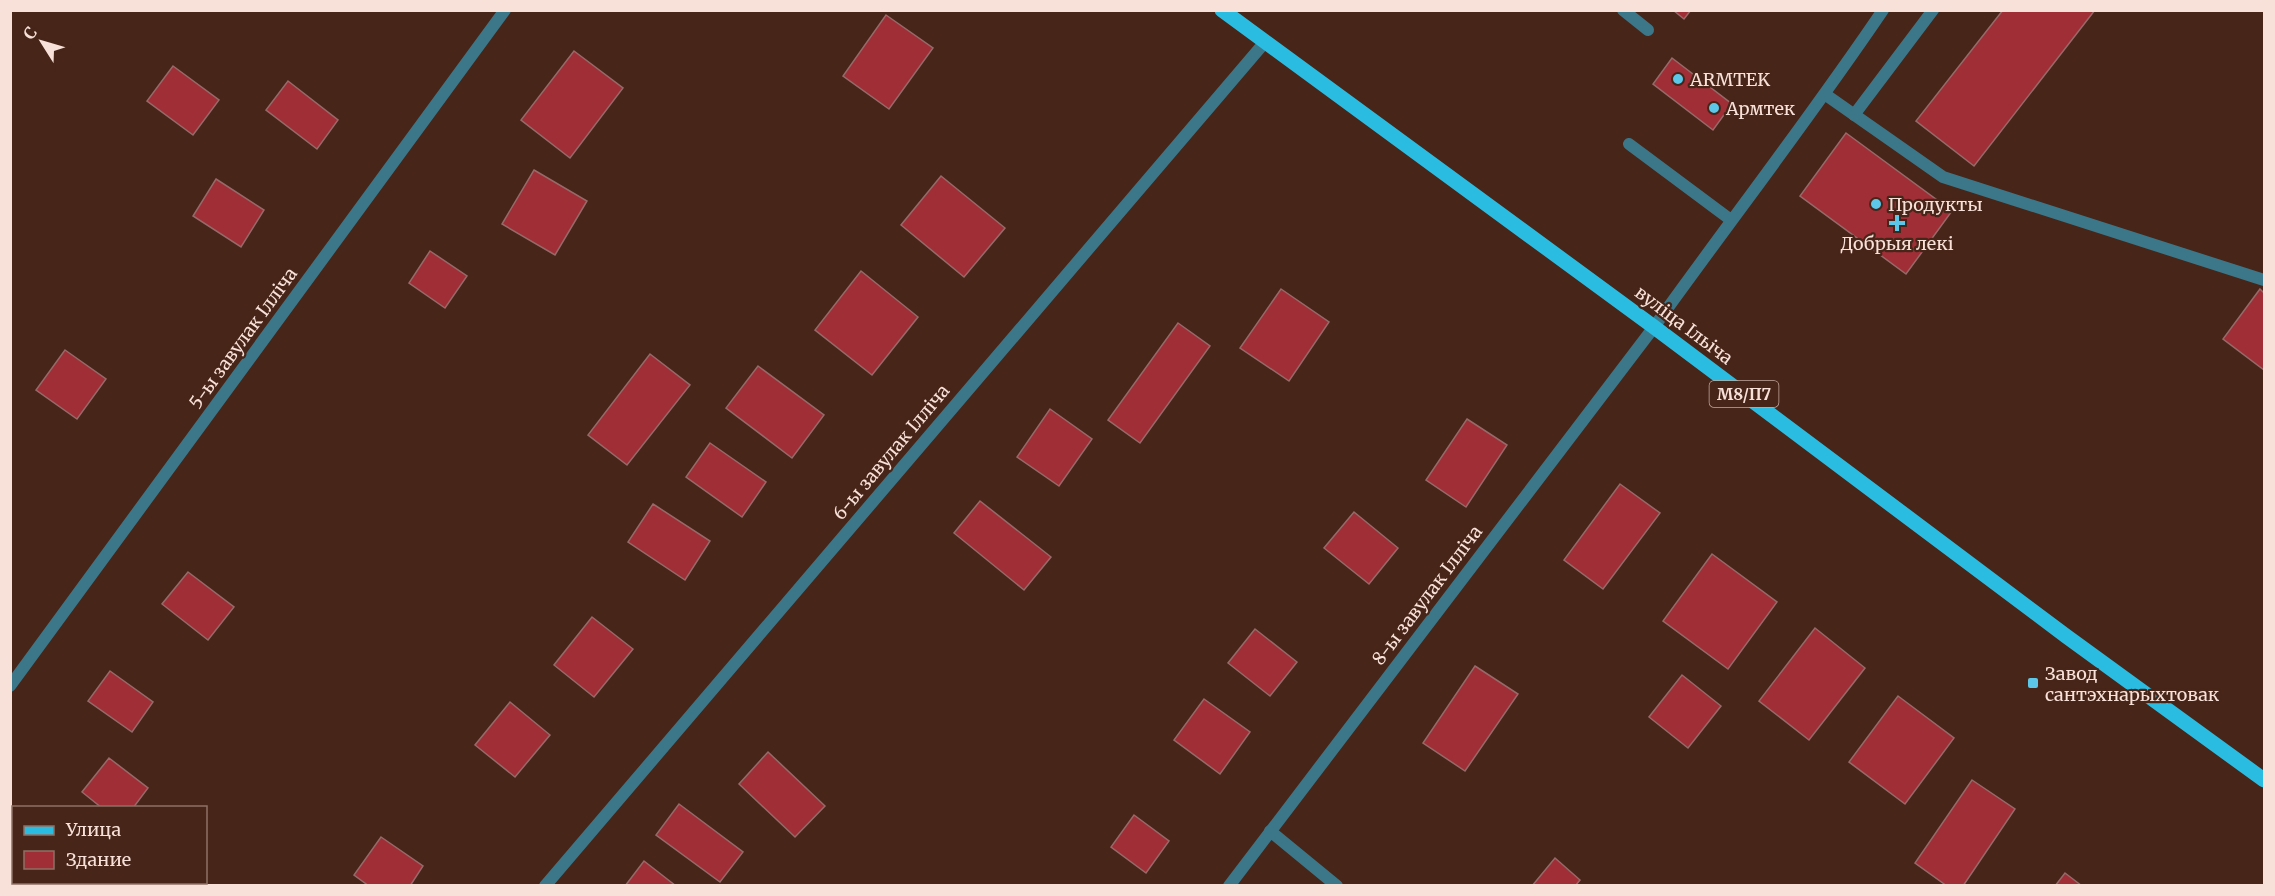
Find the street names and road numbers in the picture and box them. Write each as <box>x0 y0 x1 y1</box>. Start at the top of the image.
street label: 5-ы завулак Ілліча <box>184 263 302 413</box>
street label: вуліца Ільіча <box>1630 281 1738 370</box>
street label: 6-ы завулак Ілліча <box>828 379 955 524</box>
road number: М8/П7 <box>1710 381 1778 407</box>
street label: 8-ы завулак Ілліча <box>1367 520 1487 669</box>

